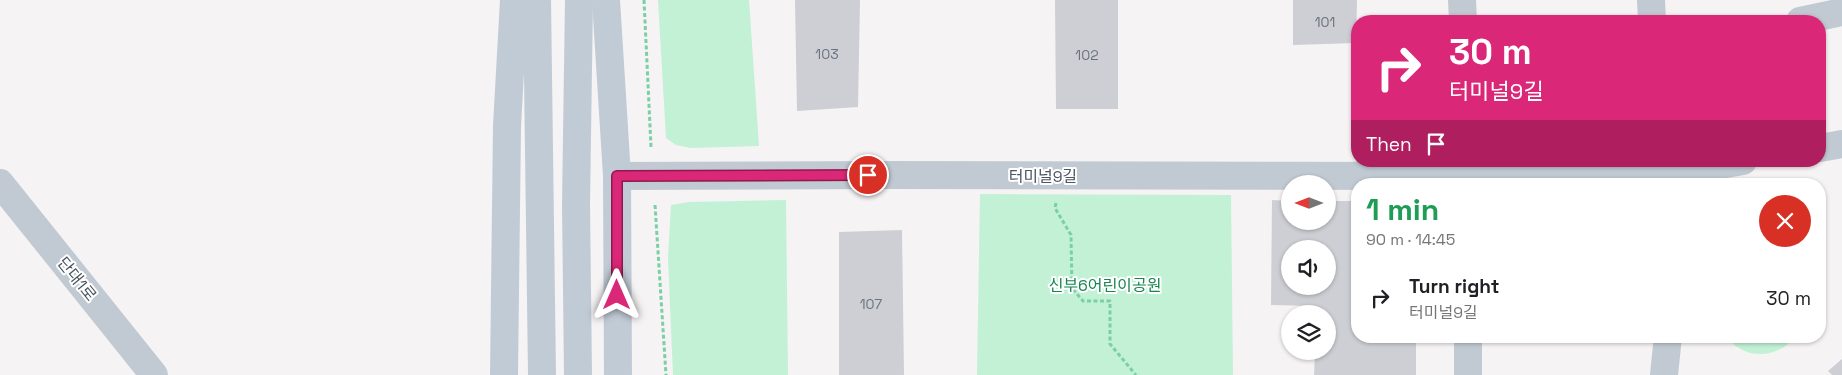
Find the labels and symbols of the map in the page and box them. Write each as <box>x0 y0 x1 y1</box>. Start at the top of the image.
house number: 101 <box>1315 13 1335 31</box>
house number: 103 <box>815 45 839 63</box>
house number: 102 <box>1075 46 1099 64</box>
pin <box>847 154 889 196</box>
street label: 터미널9길 <box>1009 166 1077 187</box>
north arrow <box>1281 175 1336 230</box>
street label: 단대1로 <box>53 253 101 306</box>
position arrow <box>590 268 642 320</box>
park label: 신부6어린이공원 <box>1049 275 1161 296</box>
house number: 107 <box>860 295 882 313</box>

